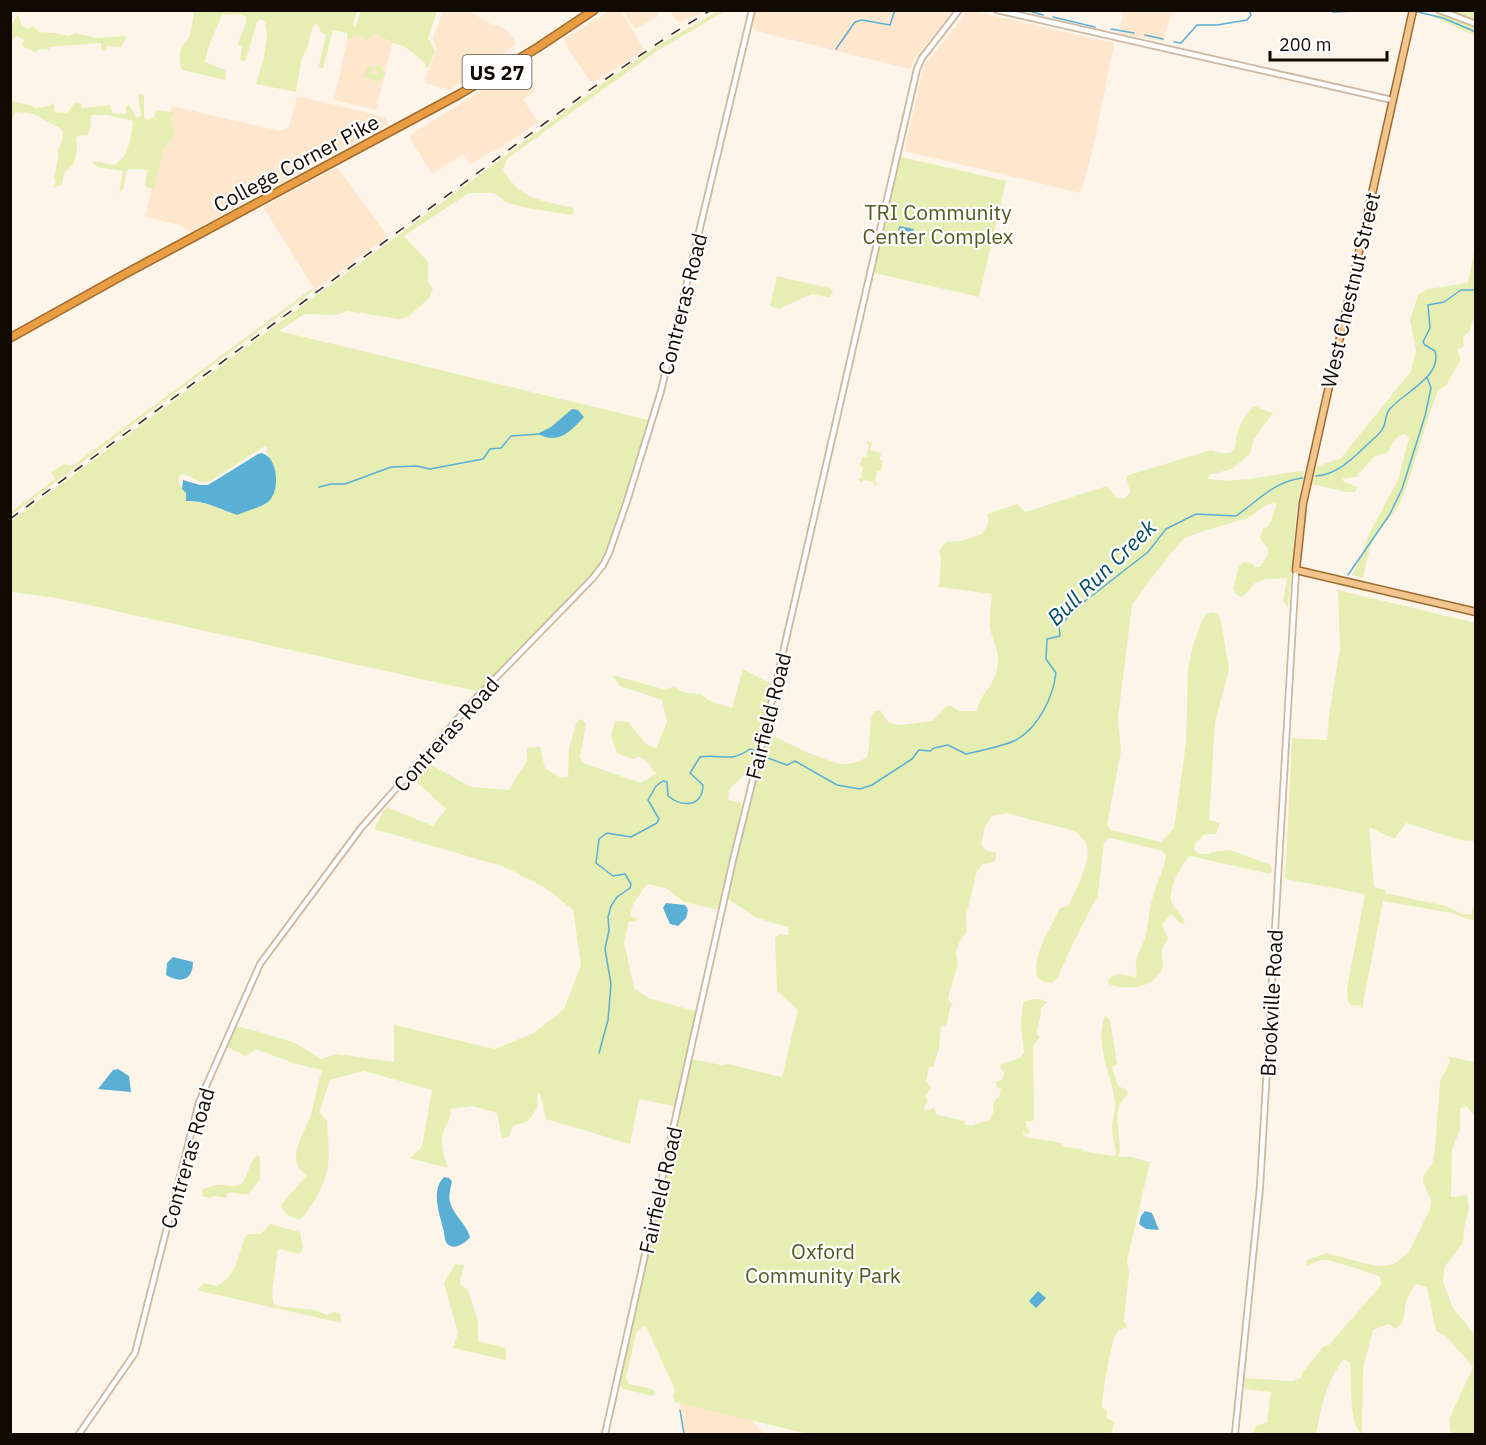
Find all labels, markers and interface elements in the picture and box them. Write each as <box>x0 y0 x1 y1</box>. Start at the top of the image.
scale bar <box>1270 24 1387 62</box>
text: 200 m <box>1279 33 1331 56</box>
road number: US 27 <box>462 55 532 89</box>
street label: College Corner Pike <box>208 107 384 219</box>
street label: West Chestnut Street <box>1314 189 1386 391</box>
park label: TRI Community Center Complex <box>863 198 1014 250</box>
street label: Contreras Road <box>651 230 713 378</box>
water label: Bull Run Creek <box>1040 512 1162 631</box>
street label: Fairfield Road <box>739 650 797 782</box>
street label: Contreras Road <box>387 671 505 797</box>
street label: Brookville Road <box>1253 929 1289 1077</box>
street label: Contreras Road <box>153 1084 221 1232</box>
street label: Fairfield Road <box>632 1124 688 1256</box>
park label: Oxford Community Park <box>745 1237 901 1289</box>

